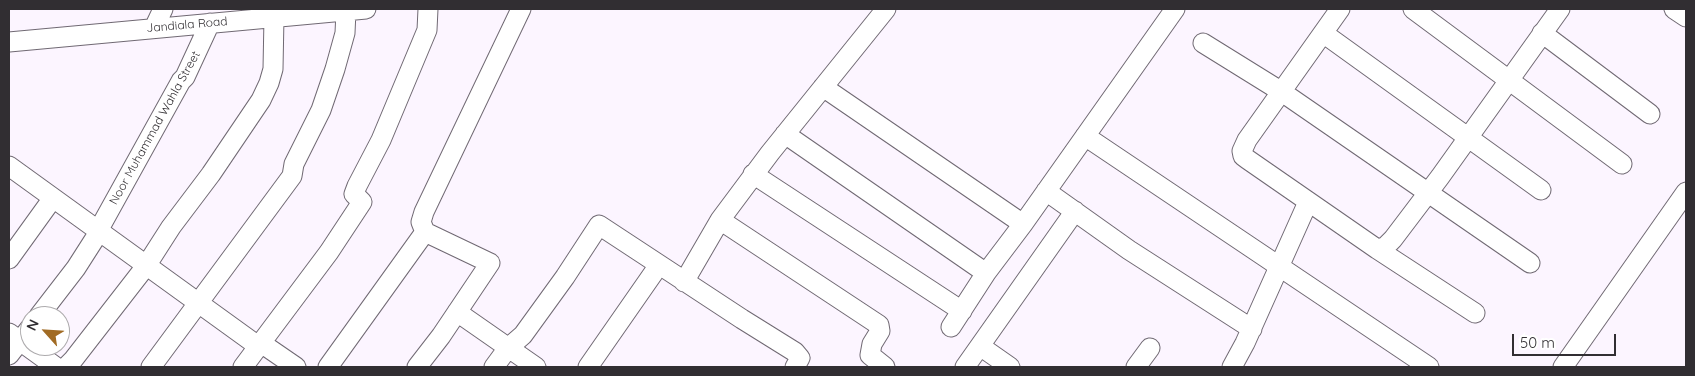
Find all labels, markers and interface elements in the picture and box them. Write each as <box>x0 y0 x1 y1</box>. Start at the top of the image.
street label: Jandiala Road <box>146 14 228 36</box>
street label: Noor Muhammad Wahla Street <box>107 49 203 207</box>
north arrow <box>20 306 70 356</box>
text: N <box>22 316 43 333</box>
scale bar <box>1515 324 1619 356</box>
text: 50 m <box>1520 333 1555 352</box>

